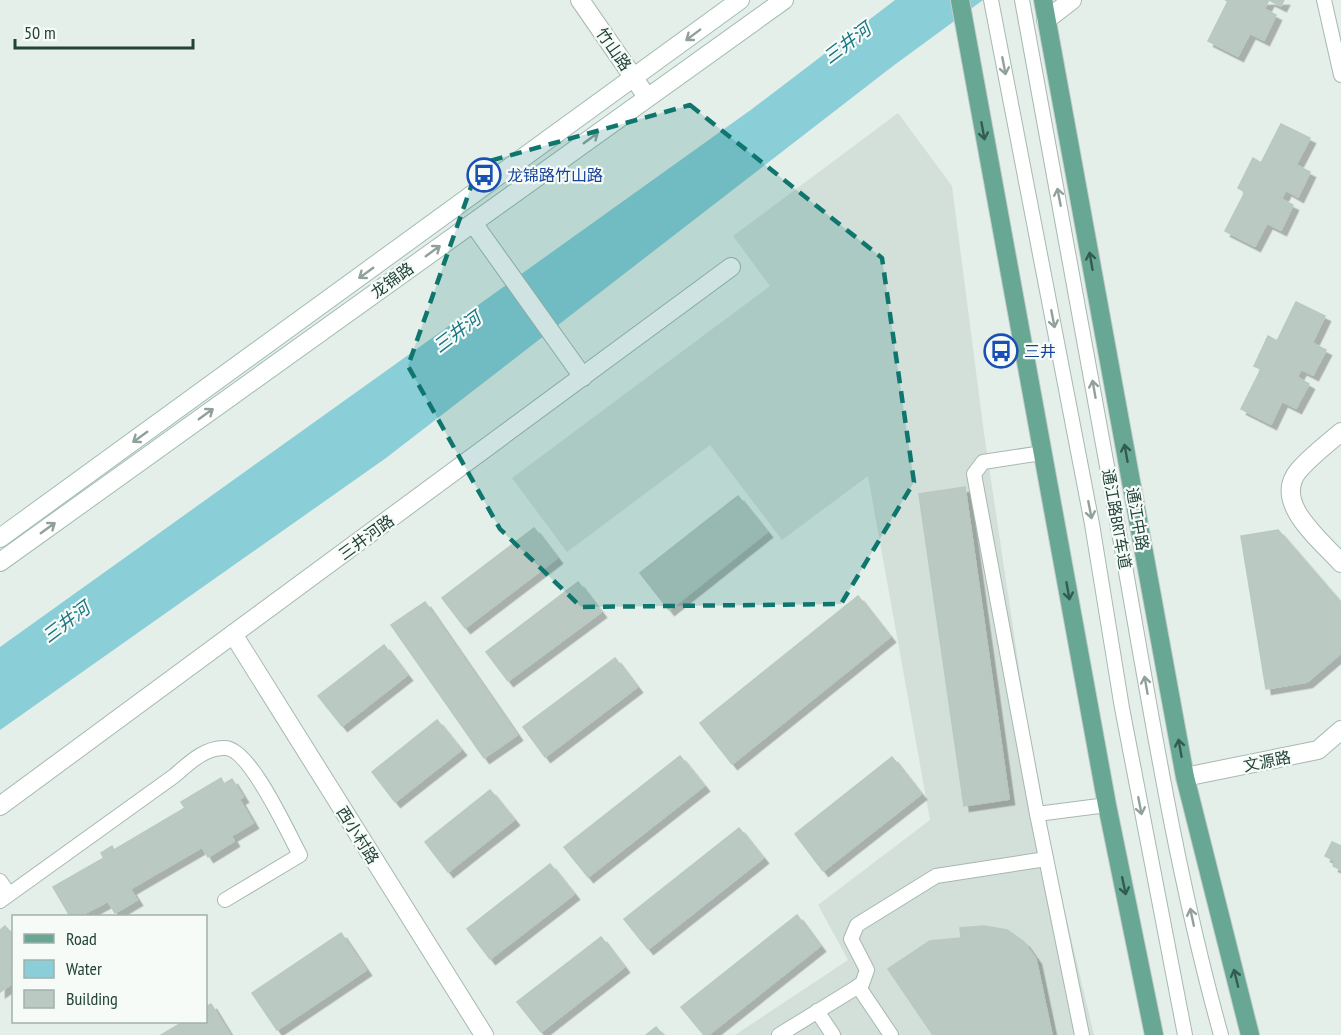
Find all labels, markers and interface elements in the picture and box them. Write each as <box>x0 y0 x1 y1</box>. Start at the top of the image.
scale bar <box>15 12 194 50</box>
water label: 三井河 <box>819 16 878 68</box>
text: 50 m <box>24 21 56 44</box>
street label: 竹山路 <box>592 24 636 74</box>
one-way arrow <box>686 29 702 41</box>
one-way arrow <box>999 55 1010 75</box>
one-way arrow <box>978 120 989 140</box>
one-way arrow <box>583 131 599 144</box>
bus stop icon: 龙锦路竹山路 <box>466 157 502 193</box>
place label: 龙锦路竹山路 <box>507 165 603 185</box>
one-way arrow <box>1053 188 1064 208</box>
one-way arrow <box>424 245 440 257</box>
one-way arrow <box>1085 252 1096 272</box>
street label: 龙锦路 <box>367 258 417 302</box>
one-way arrow <box>358 267 374 279</box>
water label: 三井河 <box>429 305 488 357</box>
one-way arrow <box>1048 309 1059 328</box>
bus stop icon: 三井 <box>983 333 1019 369</box>
place label: 三井 <box>1024 341 1056 361</box>
one-way arrow <box>1088 380 1099 400</box>
one-way arrow <box>197 408 213 420</box>
one-way arrow <box>132 431 148 443</box>
one-way arrow <box>1120 444 1131 463</box>
street label: 通江路BRT车道 <box>1098 467 1136 571</box>
street label: 通江中路 <box>1123 486 1153 552</box>
one-way arrow <box>1085 500 1096 520</box>
street label: 三井河路 <box>334 510 398 564</box>
one-way arrow <box>39 522 55 534</box>
one-way arrow <box>1063 581 1074 600</box>
water label: 三井河 <box>38 595 97 647</box>
one-way arrow <box>1140 675 1151 695</box>
one-way arrow <box>1174 739 1185 758</box>
street label: 文源路 <box>1242 747 1292 775</box>
one-way arrow <box>1135 796 1146 815</box>
street label: 西小村路 <box>333 803 383 867</box>
one-way arrow <box>1118 876 1130 895</box>
one-way arrow <box>1186 908 1197 927</box>
legend <box>12 915 207 1023</box>
text: Road <box>66 927 97 950</box>
text: Water <box>66 957 102 980</box>
one-way arrow <box>1229 969 1241 988</box>
text: Building <box>66 987 118 1010</box>

